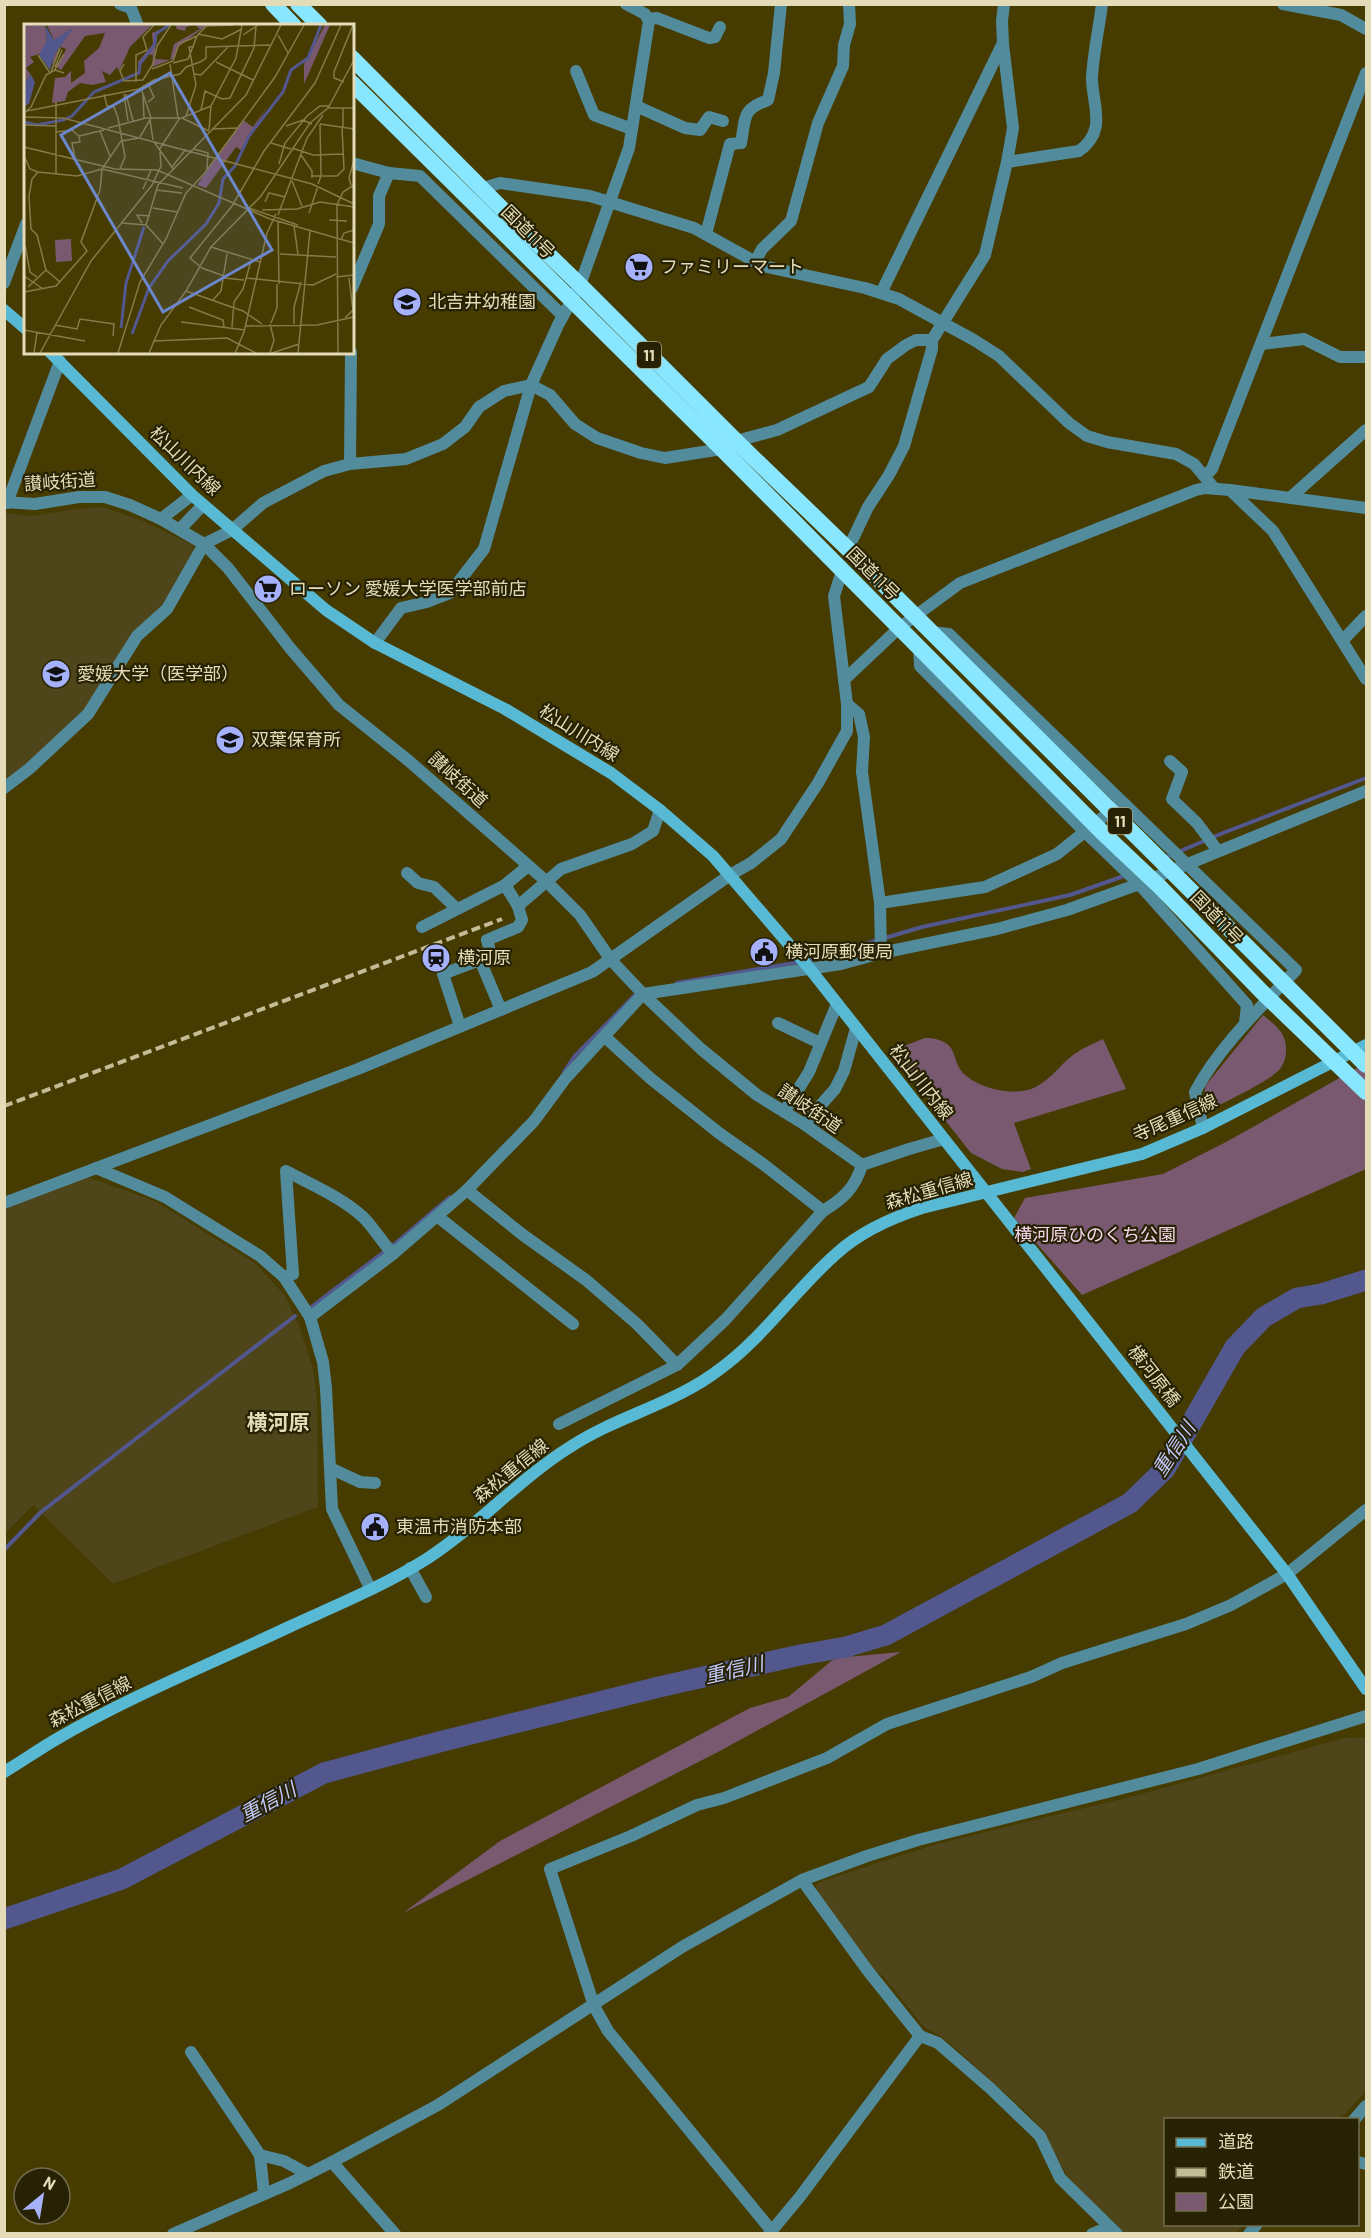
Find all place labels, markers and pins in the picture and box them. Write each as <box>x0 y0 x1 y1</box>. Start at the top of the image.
supermarket icon: ファミリーマート <box>623 251 655 283</box>
place label: ファミリーマート <box>660 255 804 277</box>
school or university icon: 北吉井幼稚園 <box>391 286 423 318</box>
place label: 北吉井幼稚園 <box>428 290 536 312</box>
supermarket icon: ローソン 愛媛大学医学部前店 <box>252 573 284 605</box>
place label: ローソン 愛媛大学医学部前店 <box>289 577 527 599</box>
school or university icon: 愛媛大学（医学部） <box>40 658 72 690</box>
place label: 愛媛大学（医学部） <box>77 662 239 684</box>
school or university icon: 双葉保育所 <box>214 724 246 756</box>
place label: 双葉保育所 <box>251 728 341 750</box>
public building icon: 横河原郵便局 <box>748 936 780 968</box>
place label: 横河原郵便局 <box>785 940 893 962</box>
station icon: 横河原 <box>420 942 452 974</box>
place label: 横河原 <box>457 946 511 968</box>
public building icon: 東温市消防本部 <box>359 1511 391 1543</box>
place label: 東温市消防本部 <box>396 1515 522 1537</box>

